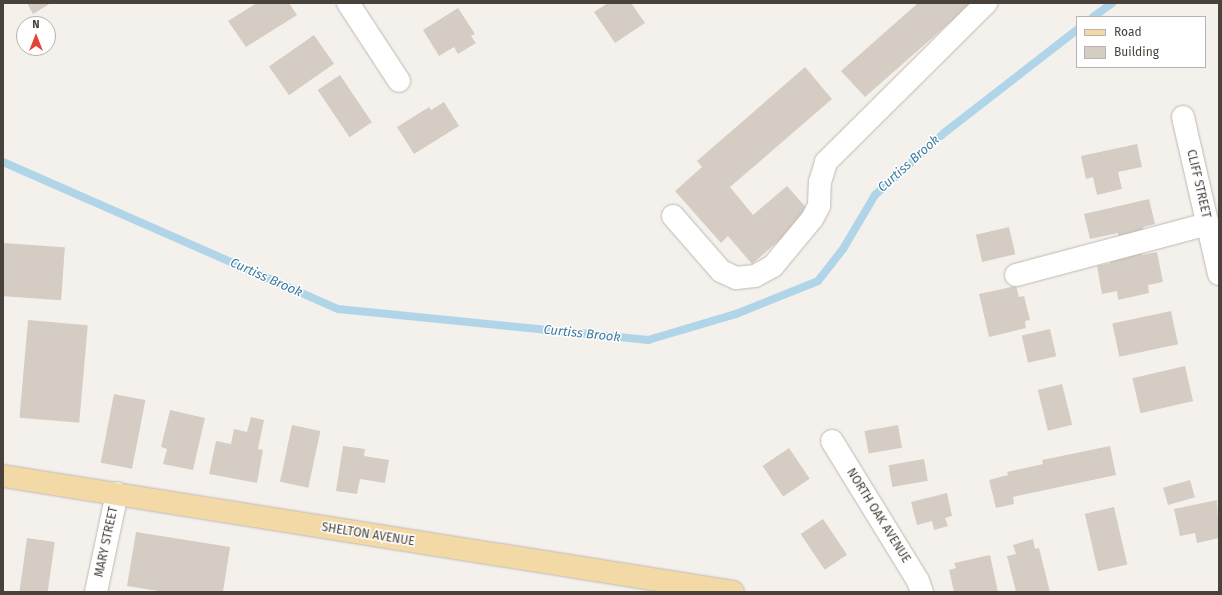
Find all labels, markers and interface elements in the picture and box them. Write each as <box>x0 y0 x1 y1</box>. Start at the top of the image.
north arrow <box>16 16 56 56</box>
legend <box>1076 16 1206 68</box>
text: N <box>32 18 40 31</box>
text: Road <box>1114 25 1142 39</box>
text: Building <box>1114 45 1159 59</box>
water label: Curtiss Brook <box>875 132 943 196</box>
street label: CLIFF STREET <box>1183 148 1213 220</box>
water label: Curtiss Brook <box>227 255 305 301</box>
water label: Curtiss Brook <box>543 322 621 346</box>
street label: NORTH OAK AVENUE <box>843 466 913 566</box>
street label: MARY STREET <box>93 505 121 579</box>
street label: SHELTON AVENUE <box>320 521 416 549</box>

